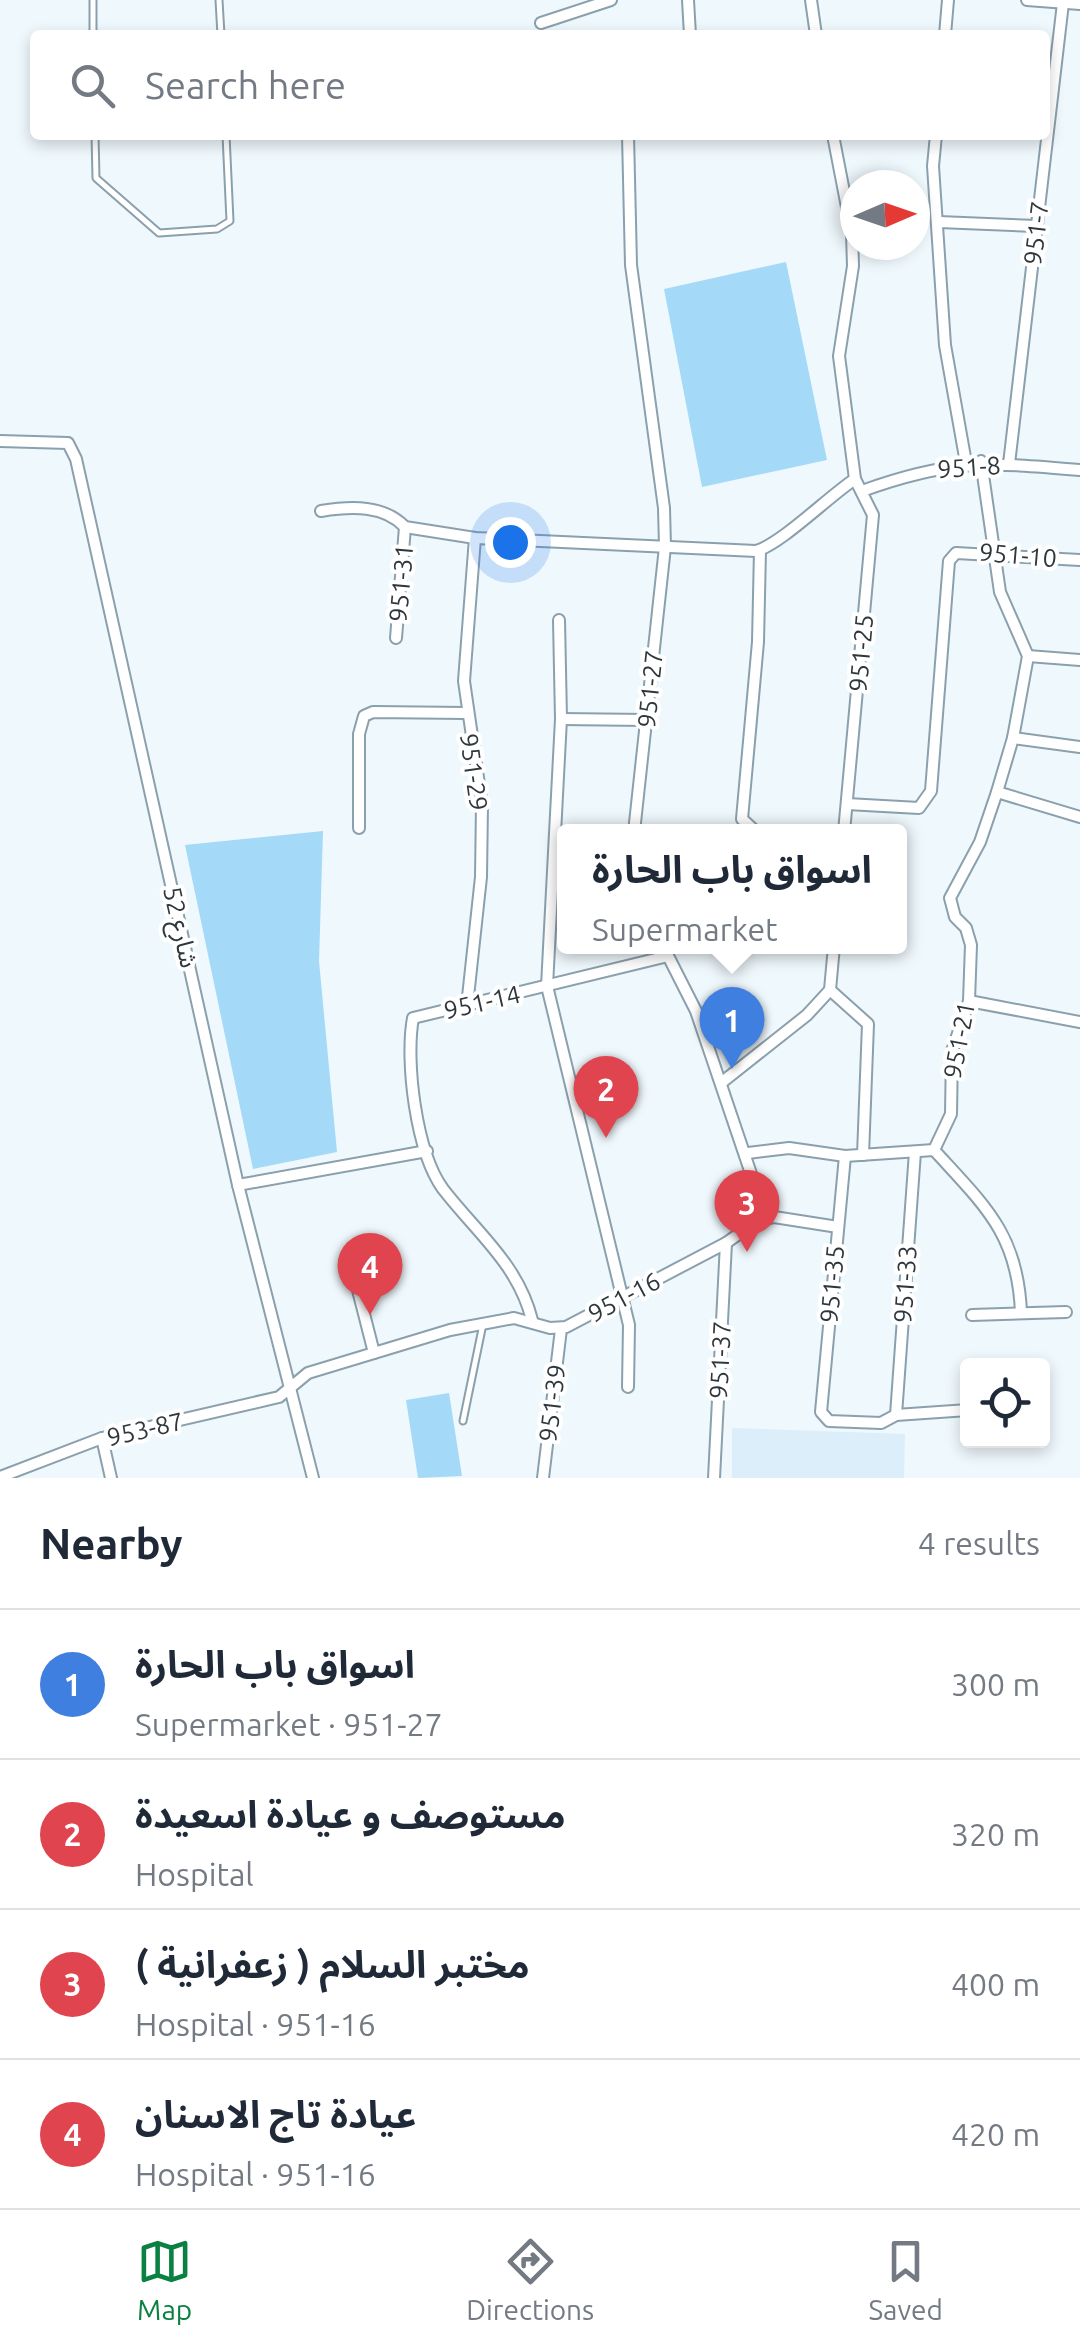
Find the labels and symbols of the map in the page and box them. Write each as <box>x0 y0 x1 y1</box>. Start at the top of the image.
north arrow <box>840 170 930 260</box>
street label: 951-7 <box>1018 200 1054 266</box>
street label: 951-8 <box>936 451 1002 483</box>
your location <box>485 517 536 568</box>
street label: 951-10 <box>978 538 1058 572</box>
street label: 951-31 <box>384 543 418 623</box>
street label: 951-25 <box>844 613 878 693</box>
street label: 951-27 <box>632 649 668 729</box>
street label: 951-29 <box>455 732 493 812</box>
street label: شارع 52 <box>153 884 204 972</box>
street label: 951-14 <box>441 980 523 1024</box>
pin: 1 <box>700 986 764 1069</box>
street label: 951-21 <box>938 999 980 1081</box>
pin: 2 <box>574 1056 638 1138</box>
pin: 3 <box>714 1170 780 1252</box>
pin: 4 <box>338 1232 402 1315</box>
street label: 951-35 <box>815 1244 849 1324</box>
street label: 951-33 <box>888 1244 922 1324</box>
street label: 951-16 <box>583 1266 665 1328</box>
street label: 951-37 <box>704 1320 736 1400</box>
street label: 951-39 <box>533 1363 571 1443</box>
street label: 953-87 <box>104 1407 186 1451</box>

